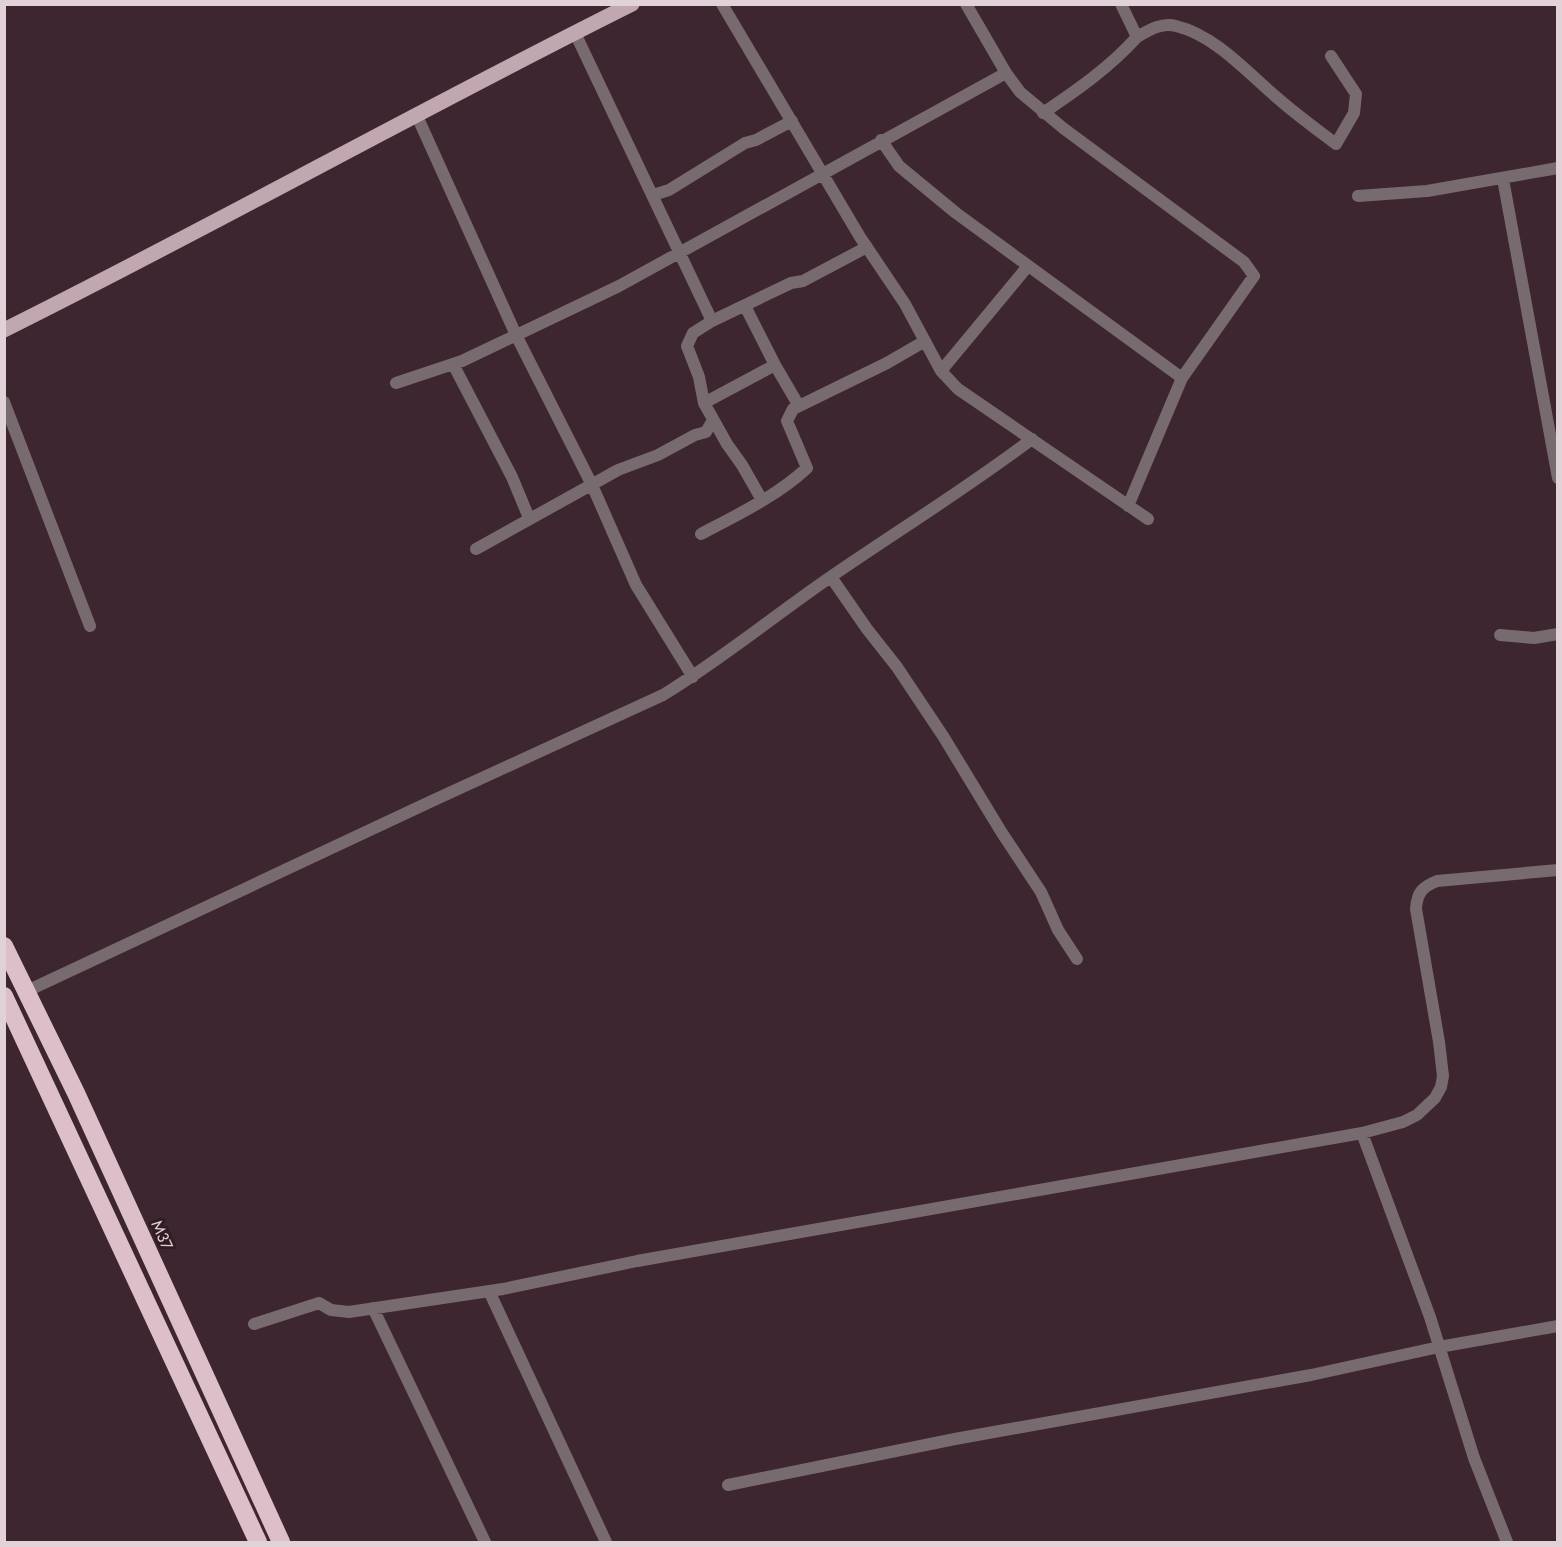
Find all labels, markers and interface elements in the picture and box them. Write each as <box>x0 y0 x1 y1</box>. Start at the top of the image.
street label: M37 <box>145 1217 179 1254</box>

